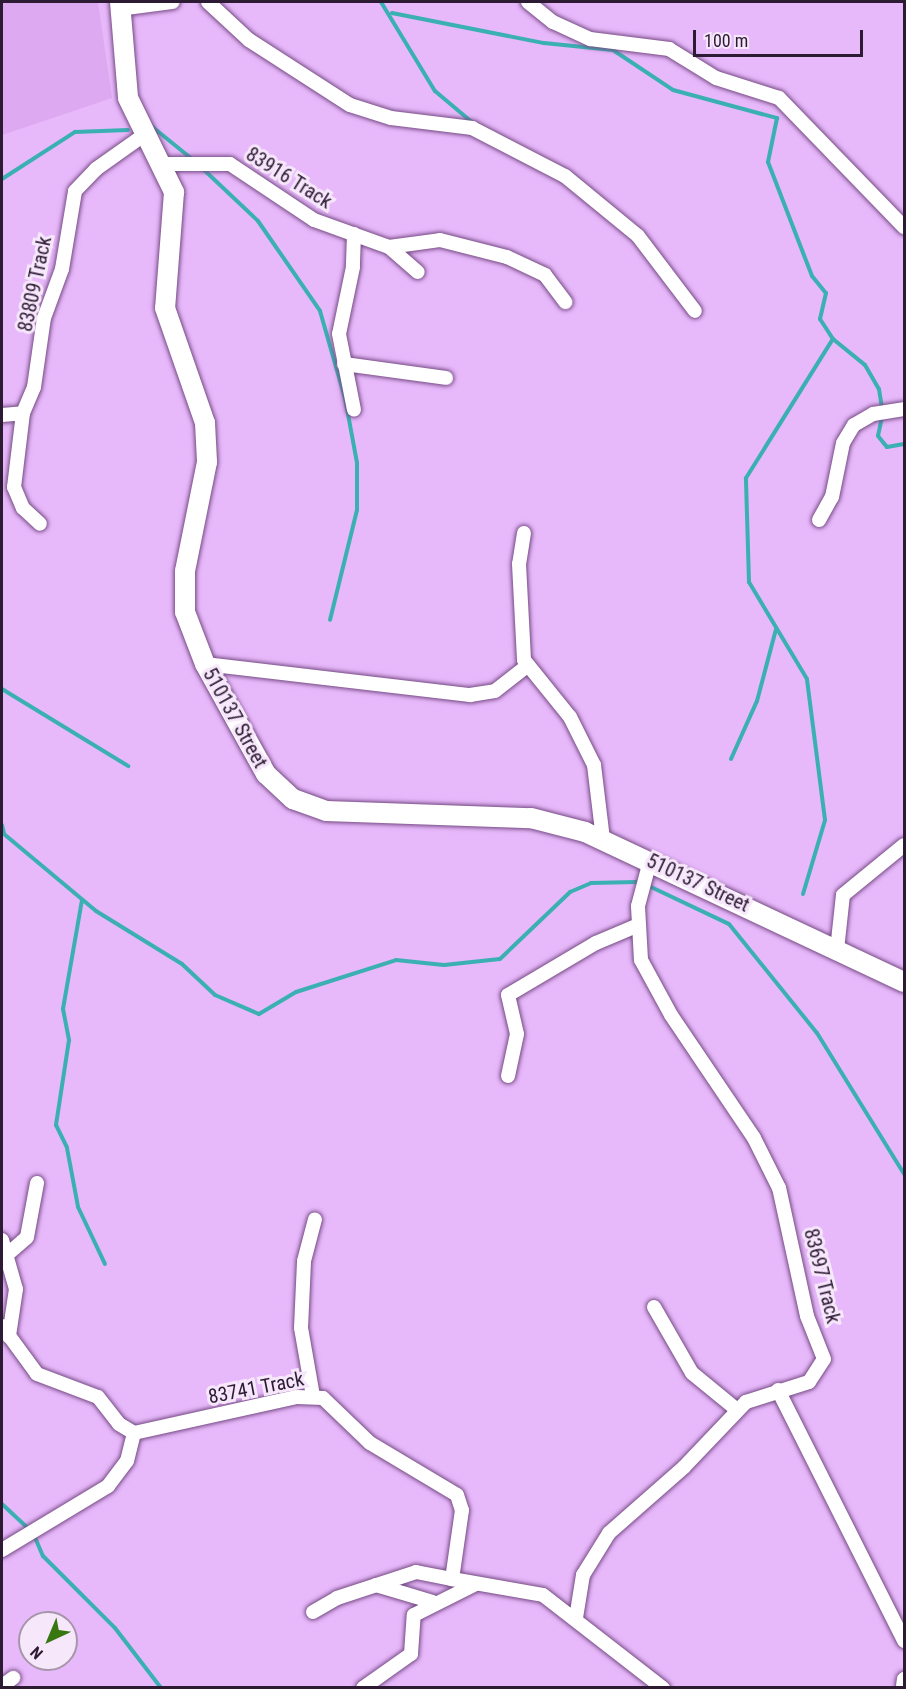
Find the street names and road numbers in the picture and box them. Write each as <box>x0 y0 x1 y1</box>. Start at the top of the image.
street label: 83916 Track <box>241 142 337 214</box>
street label: 83809 Track <box>13 234 57 334</box>
street label: 510137 Street <box>198 664 272 772</box>
street label: 510137 Street <box>643 849 753 917</box>
street label: 83697 Track <box>799 1226 845 1326</box>
street label: 83741 Track <box>206 1367 306 1409</box>

